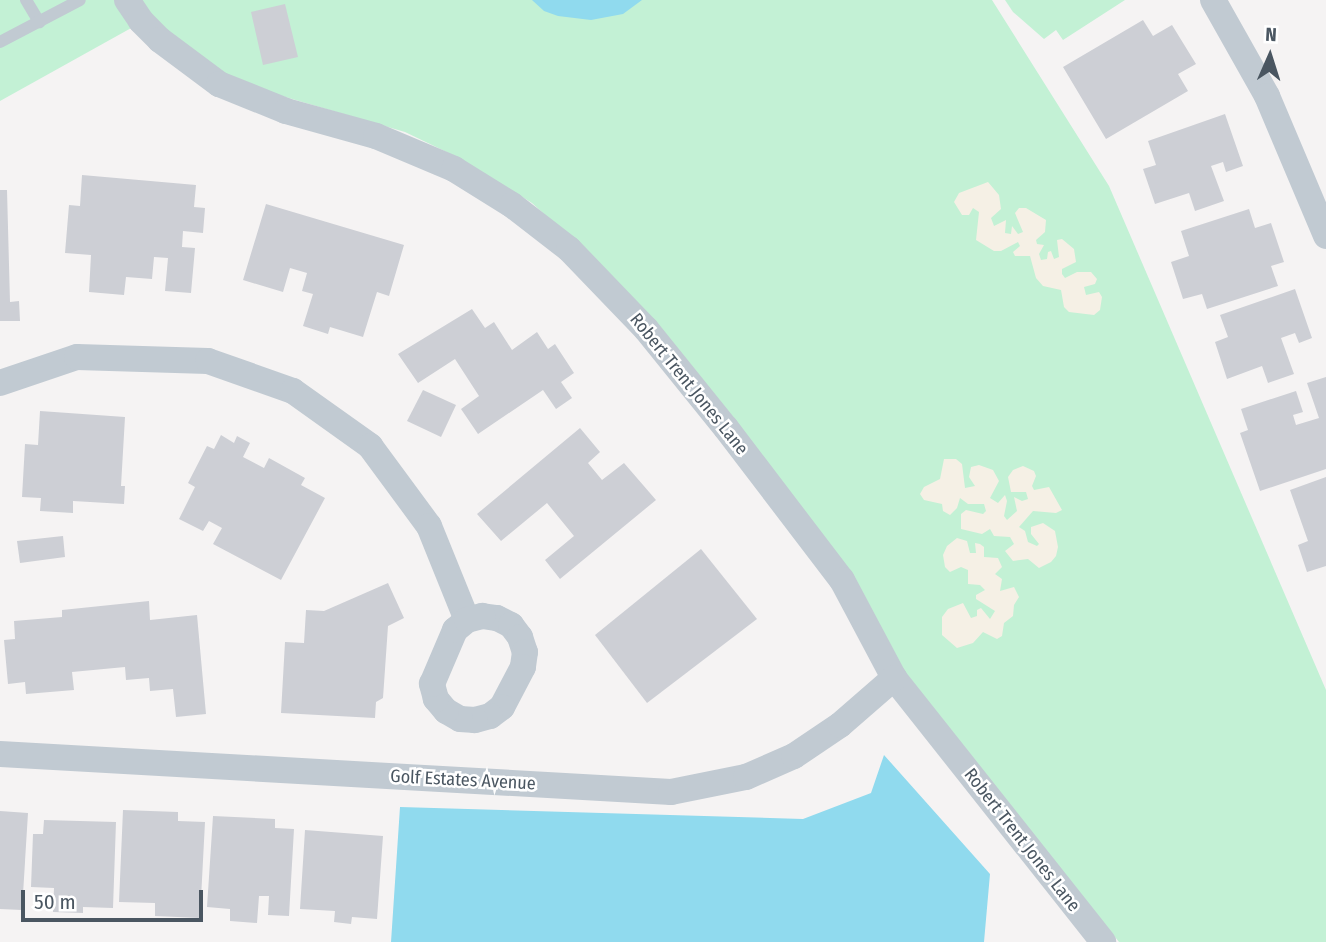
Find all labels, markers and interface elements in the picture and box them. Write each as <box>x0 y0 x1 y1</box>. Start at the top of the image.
north arrow <box>1235 21 1305 91</box>
text: N <box>1265 23 1277 46</box>
street label: Robert Trent Jones Lane <box>625 309 753 459</box>
street label: Robert Trent Jones Lane <box>959 764 1085 916</box>
street label: Golf Estates Avenue <box>390 765 536 795</box>
scale bar <box>24 876 206 920</box>
text: 50 m <box>34 889 76 915</box>

